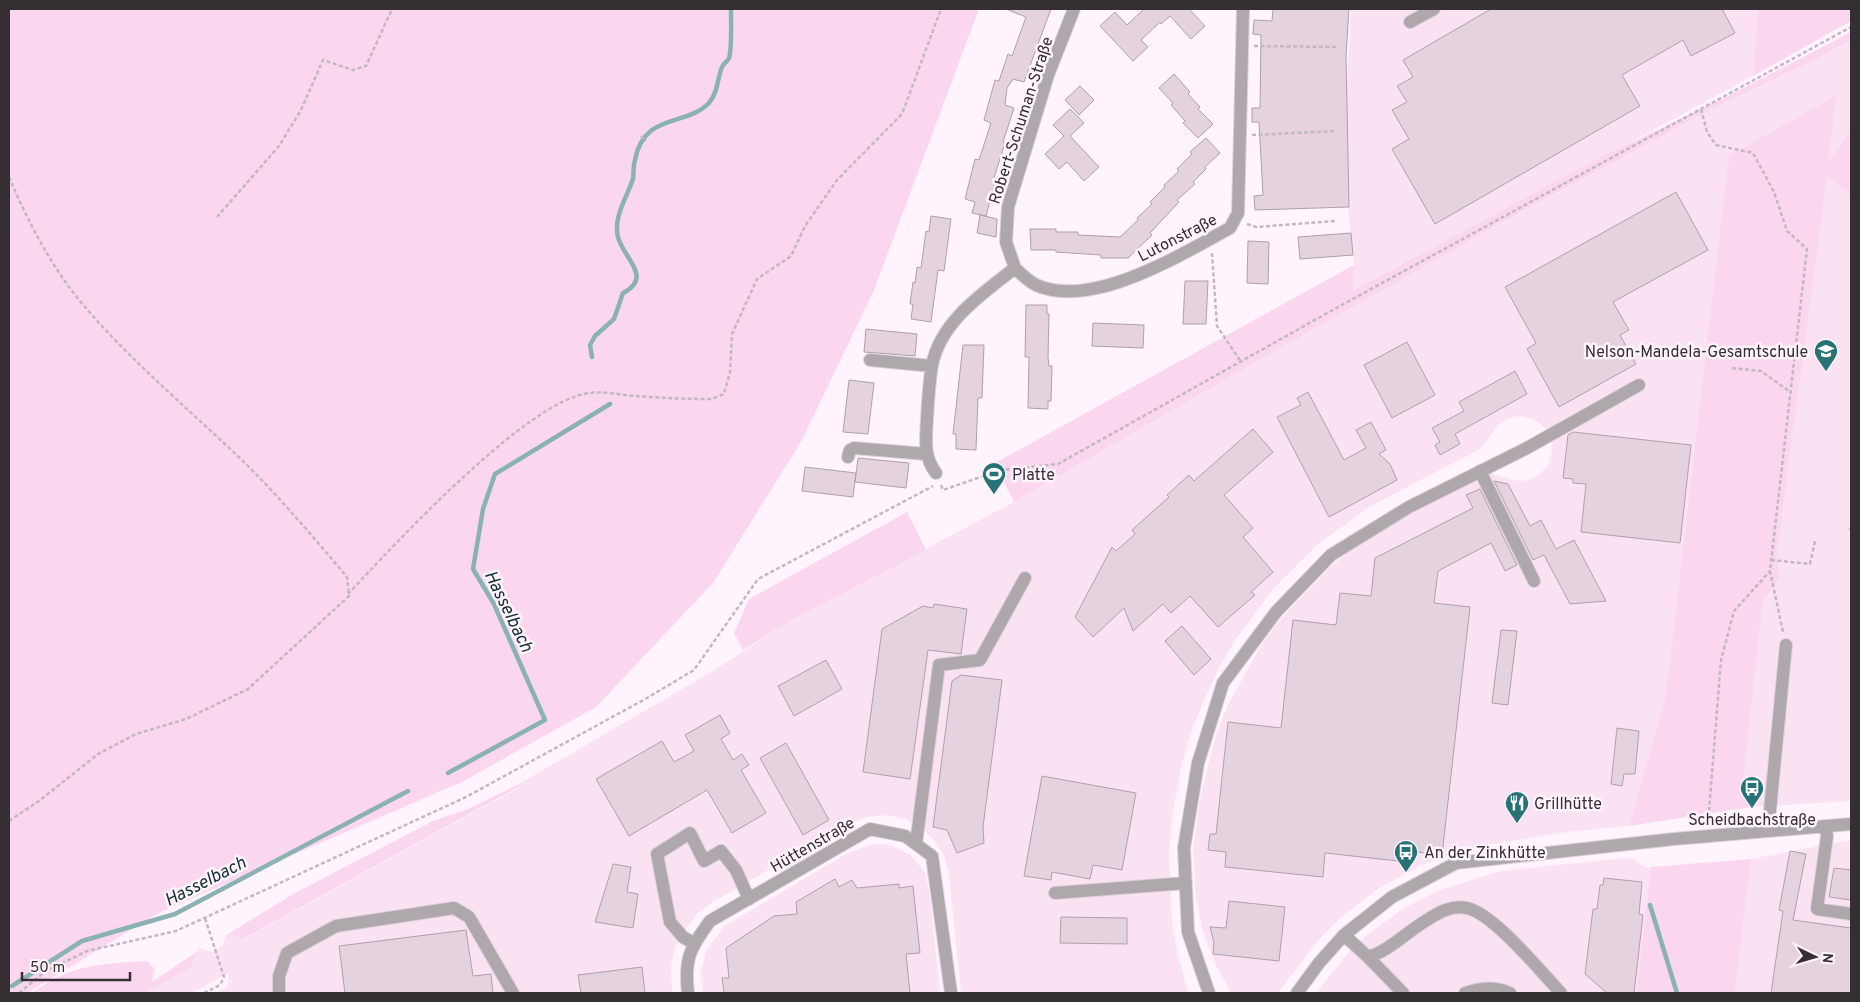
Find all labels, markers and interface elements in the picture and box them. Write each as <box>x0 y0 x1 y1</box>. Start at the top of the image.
street label: Robert-Schuman-Straße <box>985 34 1058 207</box>
street label: Lutonstraße <box>1135 210 1221 267</box>
school or university icon: Nelson-Mandela-Gesamtschule <box>1813 338 1839 372</box>
place label: Nelson-Mandela-Gesamtschule <box>1585 343 1808 363</box>
sports icon: Platte <box>981 461 1007 495</box>
place label: Platte <box>1012 466 1055 486</box>
water label: Hasselbach <box>478 567 537 657</box>
bus stop icon: Scheidbachstraße <box>1739 775 1765 809</box>
restaurant icon: Grillhütte <box>1504 790 1530 824</box>
place label: Grillhütte <box>1534 795 1602 815</box>
place label: Scheidbachstraße <box>1688 811 1816 831</box>
street label: Hüttenstraße <box>767 814 859 878</box>
bus stop icon: An der Zinkhütte <box>1393 839 1419 873</box>
place label: An der Zinkhütte <box>1424 844 1546 864</box>
water label: Hasselbach <box>161 852 250 913</box>
north arrow <box>1790 932 1840 982</box>
scale bar <box>22 950 130 982</box>
text: N <box>1818 952 1835 964</box>
text: 50 m <box>30 959 65 978</box>

